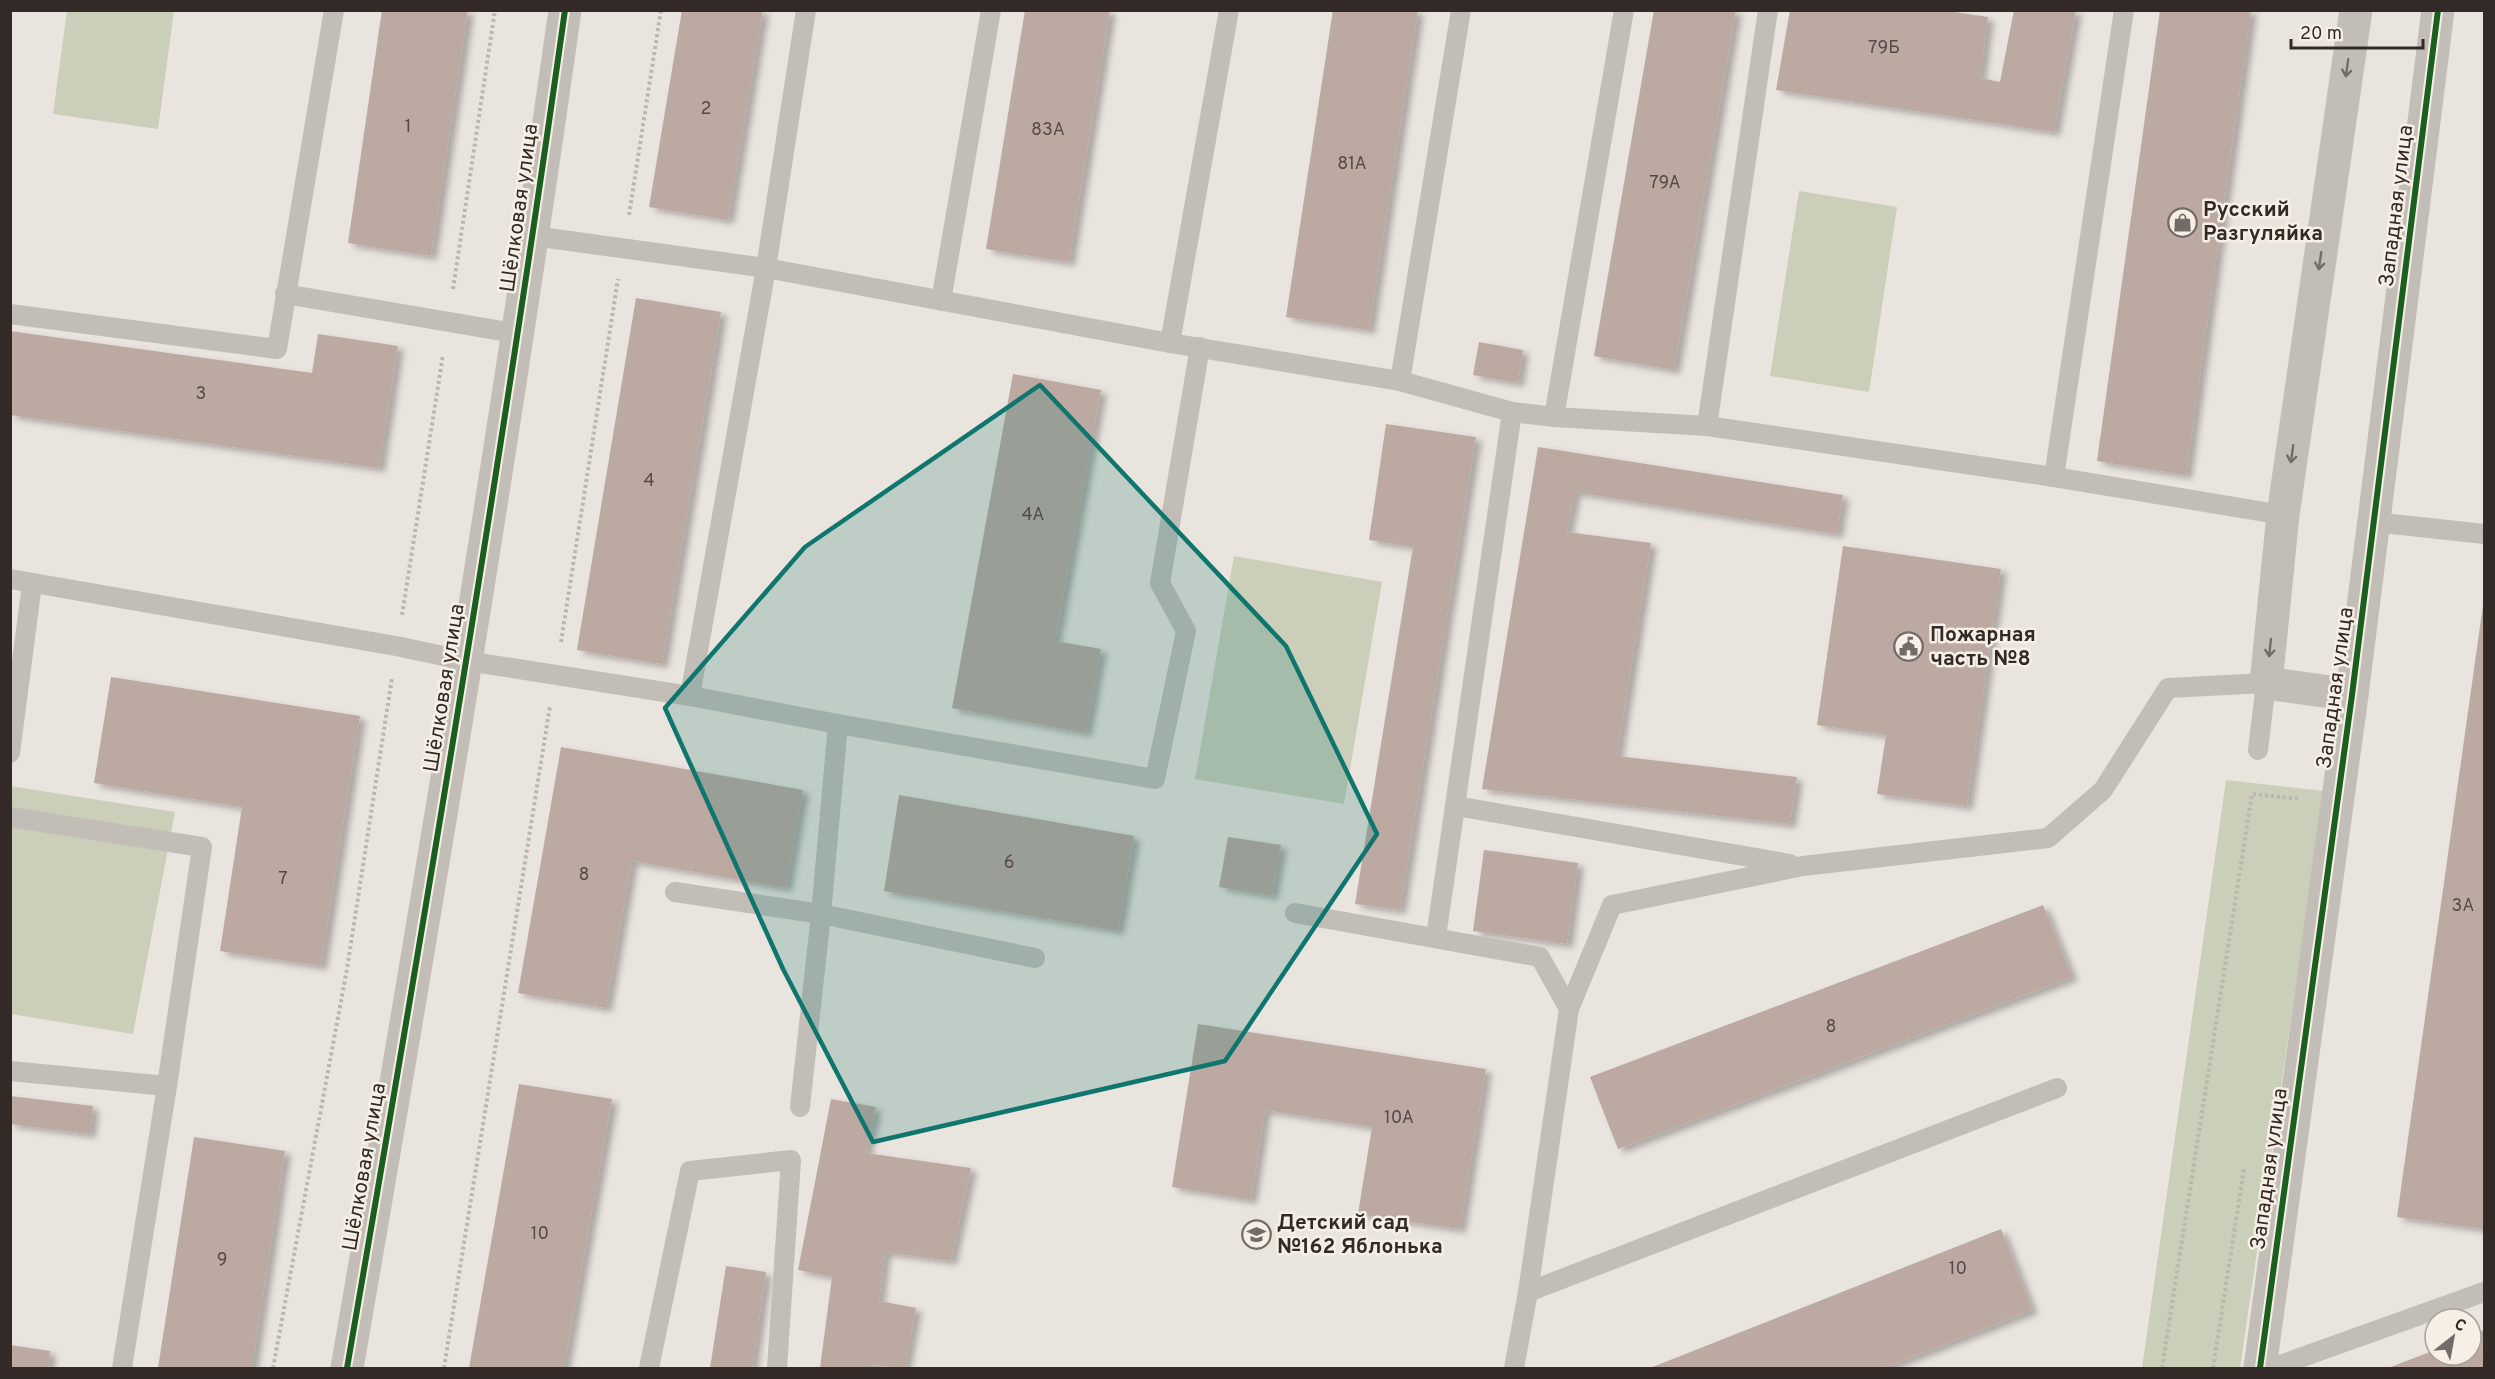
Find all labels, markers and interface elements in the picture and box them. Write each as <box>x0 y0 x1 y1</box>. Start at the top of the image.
scale bar <box>2291 12 2423 50</box>
text: 20 m <box>2300 23 2342 46</box>
house number: 79Б <box>1868 37 1900 60</box>
one-way arrow <box>2342 58 2353 78</box>
house number: 2 <box>700 98 712 121</box>
house number: 1 <box>405 116 411 139</box>
house number: 83А <box>1031 119 1065 142</box>
street label: Шёлковая улица <box>495 122 545 294</box>
street label: Западная улица <box>2374 124 2420 288</box>
house number: 81А <box>1337 153 1367 176</box>
house number: 79А <box>1649 172 1681 195</box>
place label: Русский Разгуляйка <box>2203 197 2323 248</box>
shop icon: Русский Разгуляйка <box>2166 206 2198 238</box>
one-way arrow <box>2314 251 2325 271</box>
house number: 3 <box>196 383 206 406</box>
one-way arrow <box>2286 444 2297 464</box>
house number: 4 <box>643 470 655 493</box>
house number: 4А <box>1021 504 1045 527</box>
street label: Шёлковая улица <box>418 602 472 774</box>
street label: Западная улица <box>2311 605 2361 771</box>
place label: Пожарная часть №8 <box>1930 622 2036 673</box>
public building icon: Пожарная часть №8 <box>1893 631 1925 663</box>
one-way arrow <box>2264 638 2275 658</box>
house number: 6 <box>1004 852 1014 875</box>
house number: 8 <box>579 864 590 887</box>
house number: 7 <box>278 868 288 891</box>
house number: 3А <box>2452 895 2474 918</box>
house number: 8 <box>1826 1016 1837 1039</box>
street label: Шёлковая улица <box>337 1081 393 1253</box>
street label: Западная улица <box>2245 1086 2295 1252</box>
house number: 10А <box>1384 1107 1414 1130</box>
place label: Детский сад №162 Яблонька <box>1277 1210 1443 1261</box>
school or university icon: Детский сад №162 Яблонька <box>1240 1219 1272 1251</box>
house number: 10 <box>531 1223 549 1246</box>
house number: 9 <box>217 1249 227 1272</box>
house number: 10 <box>1949 1258 1967 1281</box>
north arrow <box>2423 1307 2483 1367</box>
text: С <box>2450 1315 2469 1337</box>

